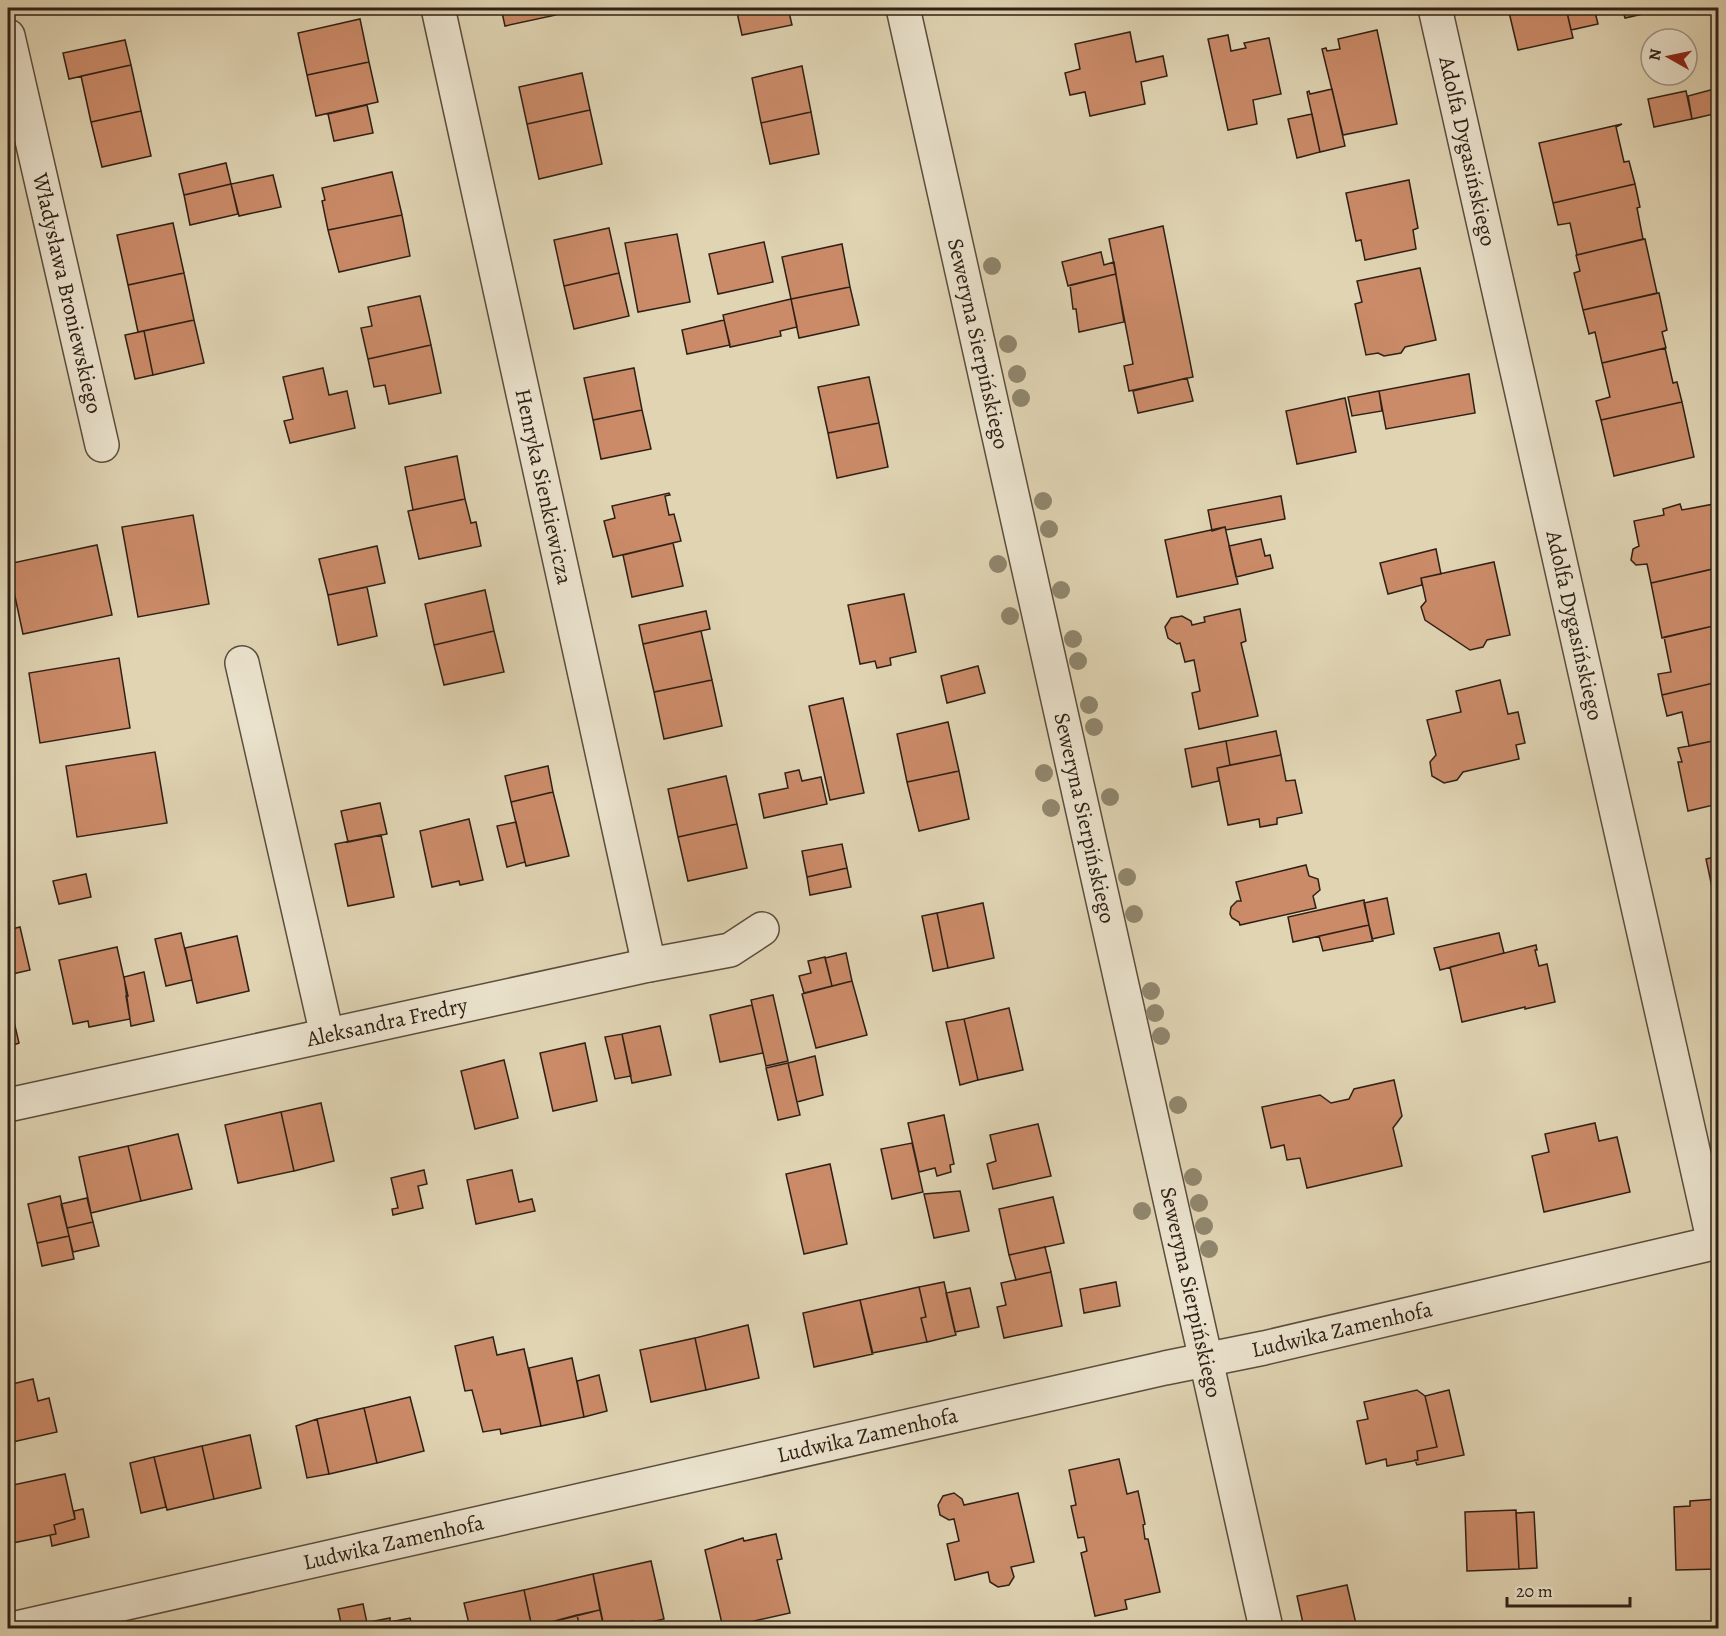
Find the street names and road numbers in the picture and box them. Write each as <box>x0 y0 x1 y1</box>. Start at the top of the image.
street label: Adolfa Dygasińskiego <box>1431 53 1503 249</box>
street label: Władysława Broniewskiego <box>25 169 109 417</box>
street label: Seweryna Sierpińskiego <box>940 235 1016 452</box>
street label: Henryka Sienkiewicza <box>507 386 580 588</box>
street label: Adolfa Dygasińskiego <box>1538 527 1610 723</box>
street label: Seweryna Sierpińskiego <box>1046 710 1123 926</box>
street label: Aleksandra Fredry <box>303 990 470 1055</box>
street label: Seweryna Sierpińskiego <box>1153 1184 1229 1400</box>
street label: Ludwika Zamenhofa <box>1249 1294 1436 1365</box>
street label: Ludwika Zamenhofa <box>774 1400 962 1470</box>
street label: Ludwika Zamenhofa <box>300 1507 488 1578</box>

